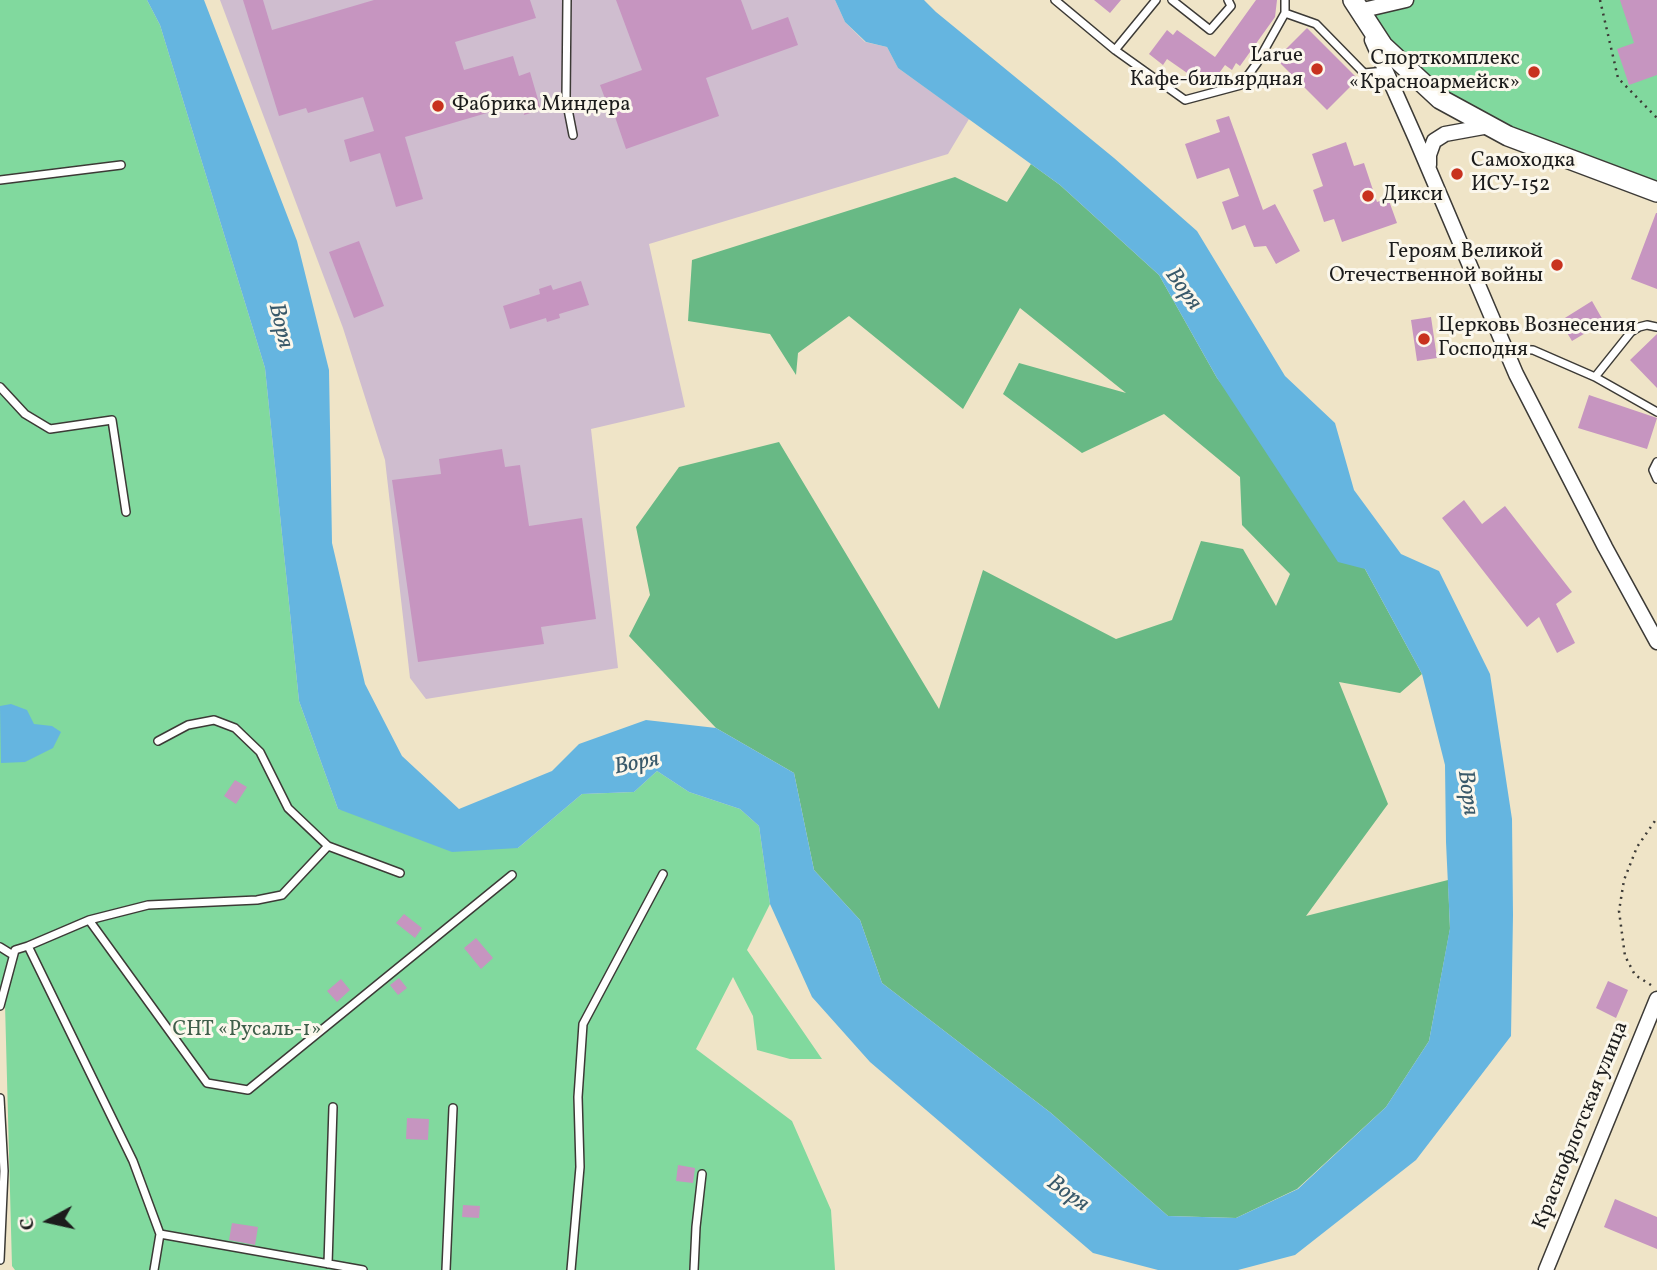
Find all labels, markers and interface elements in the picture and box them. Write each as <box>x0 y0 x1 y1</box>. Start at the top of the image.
place label: Larue Кафе-бильярдная <box>1130 44 1303 94</box>
place label: Спорткомплекс «Красноармейск» <box>1349 47 1520 97</box>
marker: Larue Кафе-бильярдная <box>1309 61 1325 77</box>
marker: Спорткомплекс «Красноармейск» <box>1526 64 1542 80</box>
place label: Фабрика Миндера <box>452 93 631 119</box>
marker: Фабрика Миндера <box>430 98 446 114</box>
place label: Самоходка ИСУ-152 <box>1471 149 1576 199</box>
marker: Самоходка ИСУ-152 <box>1449 166 1465 182</box>
place label: Дикси <box>1382 183 1443 209</box>
marker: Дикси <box>1360 188 1376 204</box>
place label: Героям Великой Отечественной войны <box>1329 240 1543 290</box>
marker: Героям Великой Отечественной войны <box>1549 257 1565 273</box>
water label: Воря <box>1157 263 1207 317</box>
water label: Воря <box>260 301 298 351</box>
place label: Церковь Вознесения Господня <box>1438 314 1636 364</box>
marker: Церковь Вознесения Господня <box>1416 331 1432 347</box>
water label: Воря <box>612 747 662 783</box>
water label: Воря <box>1449 769 1483 817</box>
park label: СНТ «Русаль-1» <box>173 1018 321 1044</box>
street label: Краснофлотская улица <box>1529 1018 1635 1234</box>
water label: Воря <box>1040 1170 1094 1220</box>
north arrow <box>14 1186 84 1256</box>
text: С <box>14 1216 42 1232</box>

